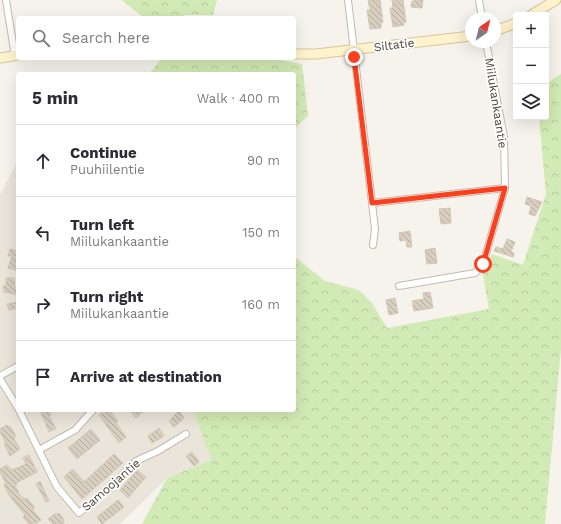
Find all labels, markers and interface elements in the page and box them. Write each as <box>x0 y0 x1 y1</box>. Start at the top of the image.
north arrow <box>465 12 501 48</box>
map controls <box>513 12 549 120</box>
button: + <box>513 12 549 48</box>
search box <box>16 16 296 60</box>
icon: search <box>30 27 52 49</box>
text: Search here <box>62 29 150 47</box>
street label: Siltatie <box>373 36 415 54</box>
route end <box>345 48 363 66</box>
button: − <box>513 48 549 84</box>
street label: Miilukankaantie <box>482 57 510 149</box>
button: layers <box>513 84 549 120</box>
text: 5 min <box>32 88 78 108</box>
text: Walk · 400 m <box>197 91 280 106</box>
text: Continue <box>70 144 137 162</box>
icon: ahead <box>32 150 54 172</box>
text: 90 m <box>247 153 280 168</box>
text: Puuhiilentie <box>70 162 145 177</box>
text: Turn left <box>70 216 134 234</box>
icon: left <box>32 222 54 244</box>
text: 150 m <box>242 225 280 240</box>
text: Miilukankaantie <box>70 234 169 249</box>
route start <box>474 255 492 273</box>
text: Turn right <box>70 288 143 306</box>
icon: right <box>32 294 54 316</box>
text: 160 m <box>242 297 280 312</box>
text: Miilukankaantie <box>70 306 169 321</box>
icon: arrive <box>32 366 54 388</box>
text: Arrive at destination <box>70 368 222 386</box>
street label: Samoojantie <box>79 456 143 514</box>

